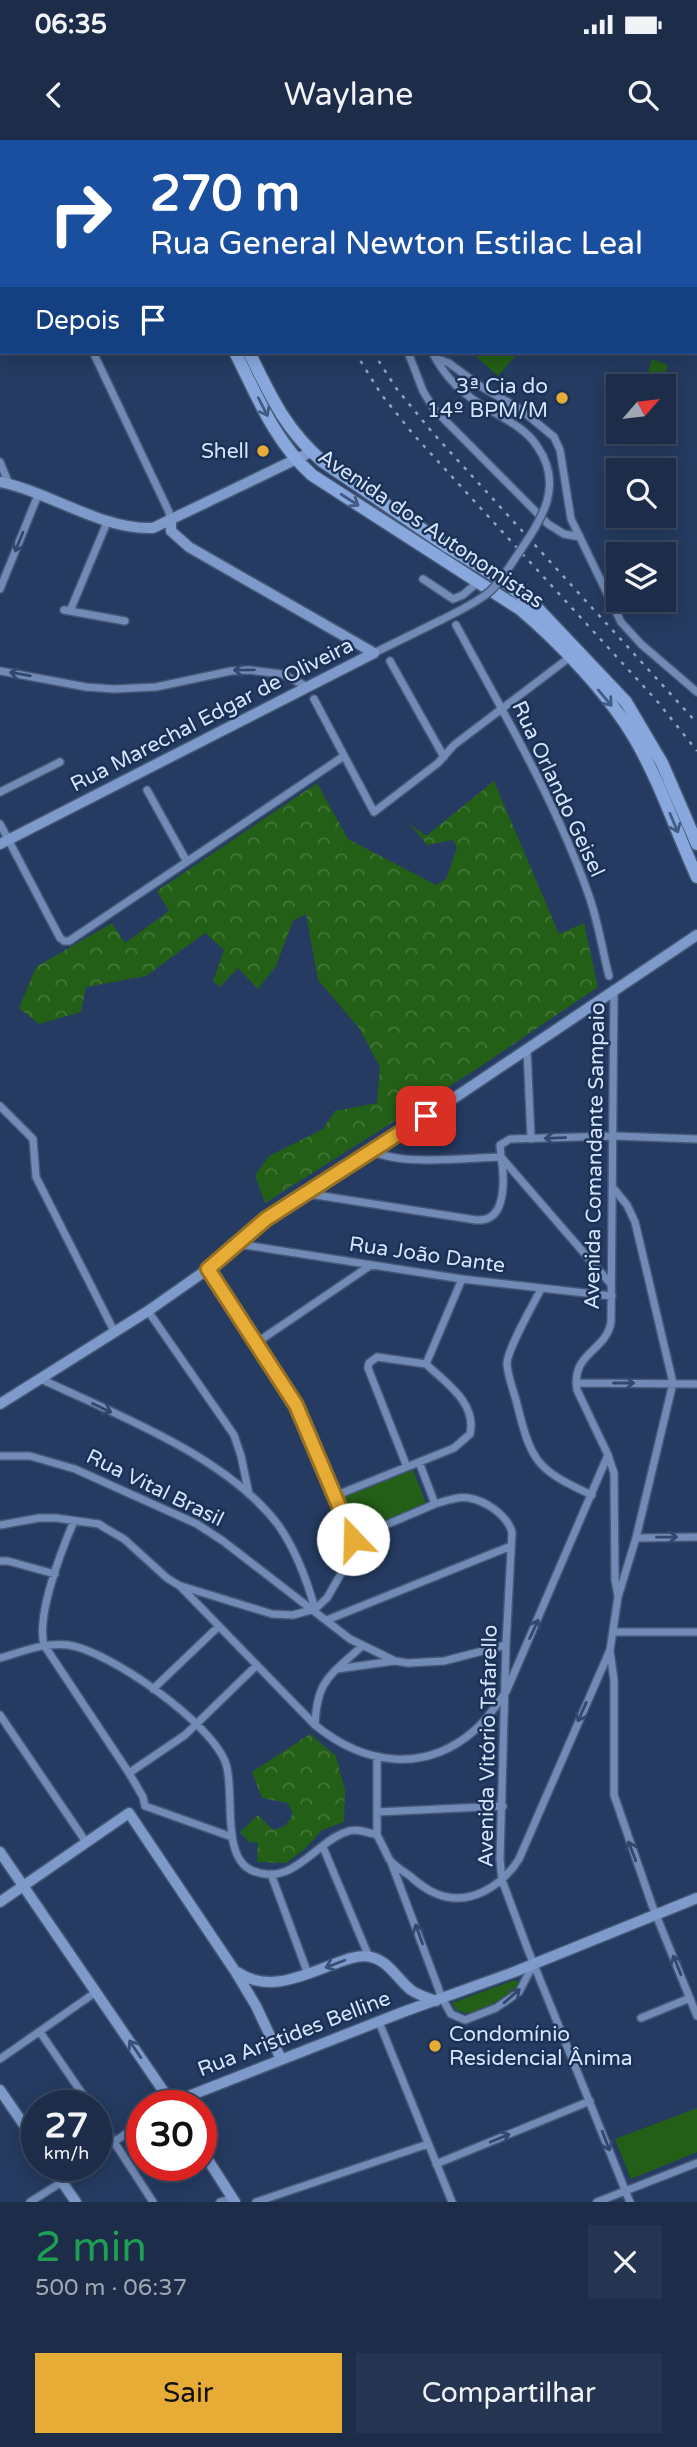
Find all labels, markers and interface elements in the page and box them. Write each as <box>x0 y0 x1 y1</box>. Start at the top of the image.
text: 06:35 <box>35 9 107 40</box>
icon: back <box>35 76 73 114</box>
text: Waylane <box>284 76 413 114</box>
icon: search <box>624 76 662 114</box>
text: 270 m <box>150 165 300 224</box>
icon: right <box>35 168 126 259</box>
text: Rua General Newton Estilac Leal <box>150 225 643 263</box>
icon: arrive <box>134 301 172 339</box>
text: Depois <box>35 305 120 336</box>
place label: 3ª Cia do 14º BPM/M <box>427 374 548 423</box>
north arrow <box>606 374 676 444</box>
map controls <box>606 374 676 612</box>
marker: 3ª Cia do 14º BPM/M <box>554 390 570 406</box>
one-way arrow <box>256 396 270 417</box>
place label: Shell <box>201 439 249 464</box>
marker: Shell <box>255 443 271 459</box>
street label: Avenida dos Autonomistas <box>313 444 549 614</box>
button: search <box>606 458 676 528</box>
one-way arrow <box>340 493 360 507</box>
one-way arrow <box>11 530 24 552</box>
button: layers <box>606 542 676 612</box>
street label: Rua Marechal Edgar de Oliveira <box>66 633 358 797</box>
one-way arrow <box>233 663 256 677</box>
one-way arrow <box>9 667 32 680</box>
one-way arrow <box>597 689 613 707</box>
street label: Rua Orlando Geisel <box>506 697 610 881</box>
one-way arrow <box>668 812 681 833</box>
street label: Avenida Comandante Sampaio <box>580 1002 610 1310</box>
pin <box>396 1086 456 1146</box>
icon: arrive <box>407 1097 445 1135</box>
one-way arrow <box>544 1131 567 1145</box>
street label: Rua João Dante <box>347 1232 507 1278</box>
one-way arrow <box>613 1376 636 1390</box>
one-way arrow <box>91 1402 113 1415</box>
street label: Rua Vital Brasil <box>82 1444 228 1532</box>
position arrow <box>316 1502 390 1576</box>
one-way arrow <box>655 1531 678 1544</box>
one-way arrow <box>528 1619 541 1640</box>
street label: Avenida Vitório Tafarello <box>473 1624 503 1868</box>
one-way arrow <box>575 1701 588 1722</box>
one-way arrow <box>625 1840 637 1862</box>
one-way arrow <box>411 1924 424 1946</box>
one-way arrow <box>669 1955 682 1977</box>
one-way arrow <box>325 1958 346 1971</box>
street label: Rua Aristides Belline <box>194 1986 394 2082</box>
one-way arrow <box>503 1988 521 2004</box>
place label: Condomínio Residencial Ânima <box>449 2022 633 2071</box>
marker: Condomínio Residencial Ânima <box>427 2038 443 2054</box>
one-way arrow <box>128 2040 142 2059</box>
speed limit sign: 30 <box>126 2090 217 2181</box>
text: 27 <box>45 2105 88 2147</box>
one-way arrow <box>600 2130 613 2152</box>
one-way arrow <box>488 2131 510 2144</box>
text: km/h <box>44 2142 89 2164</box>
text: 2 min <box>35 2222 147 2273</box>
button: close <box>588 2225 662 2299</box>
text: 500 m · 06:37 <box>35 2274 187 2302</box>
button: Sair <box>35 2353 342 2433</box>
button: Compartilhar <box>356 2353 662 2433</box>

